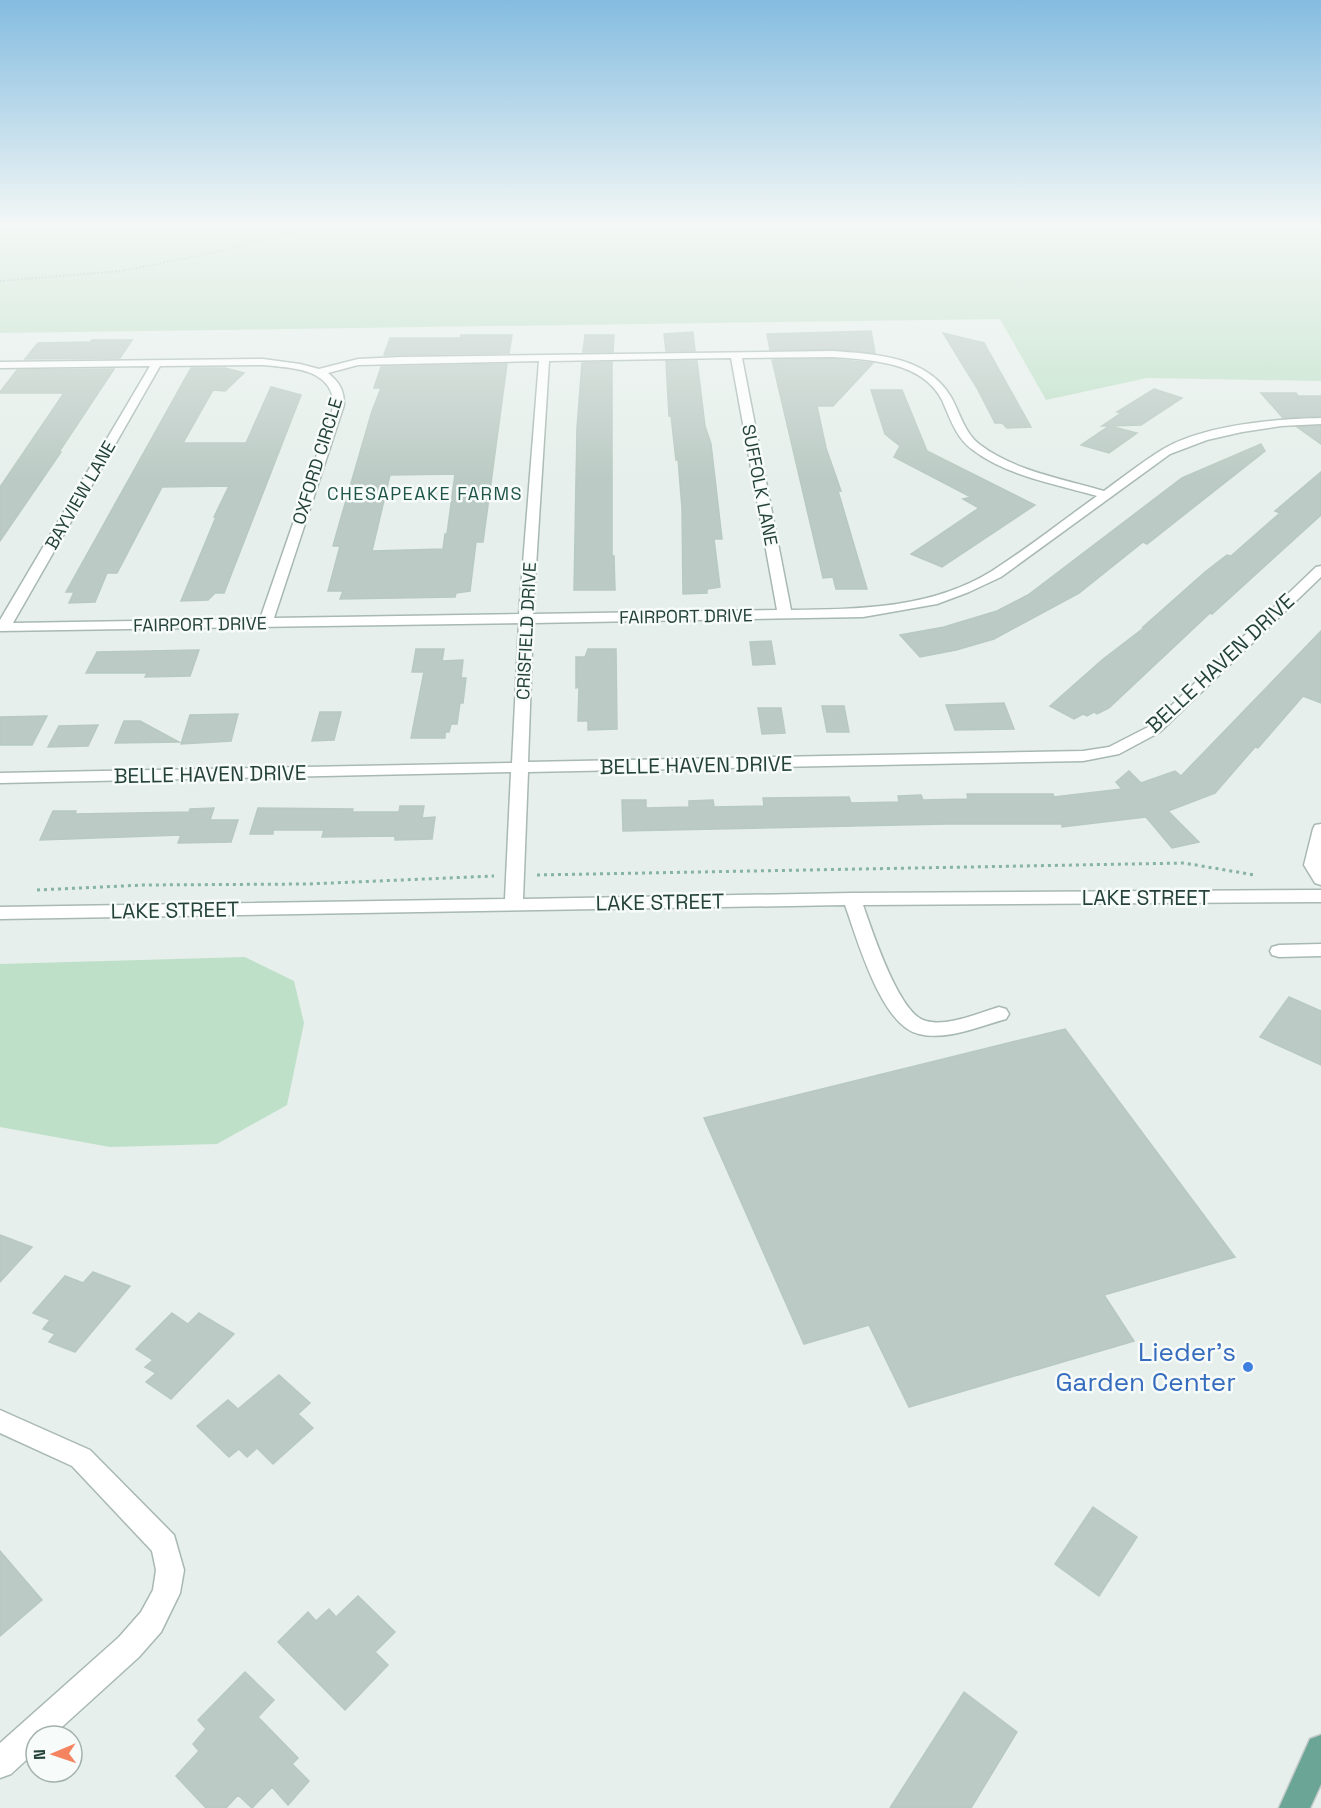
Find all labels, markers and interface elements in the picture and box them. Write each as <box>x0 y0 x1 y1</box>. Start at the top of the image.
street label: OXFORD CIRCLE <box>287 395 347 527</box>
street label: SUFFOLK LANE <box>737 422 783 548</box>
street label: BAYVIEW LANE <box>40 436 120 554</box>
district label: CHESAPEAKE FARMS <box>327 482 523 505</box>
street label: CRISFIELD DRIVE <box>511 562 541 700</box>
street label: BELLE HAVEN DRIVE <box>1140 587 1300 739</box>
street label: FAIRPORT DRIVE <box>619 603 753 629</box>
street label: FAIRPORT DRIVE <box>133 611 267 637</box>
street label: BELLE HAVEN DRIVE <box>599 750 793 780</box>
street label: BELLE HAVEN DRIVE <box>113 759 307 789</box>
street label: LAKE STREET <box>1082 884 1210 911</box>
street label: LAKE STREET <box>595 887 725 917</box>
street label: LAKE STREET <box>110 895 240 925</box>
place label: Lieder's Garden Center <box>1055 1335 1236 1399</box>
marker: Lieder's Garden Center <box>1241 1360 1255 1374</box>
north arrow <box>24 1724 84 1784</box>
text: N <box>29 1749 50 1760</box>

